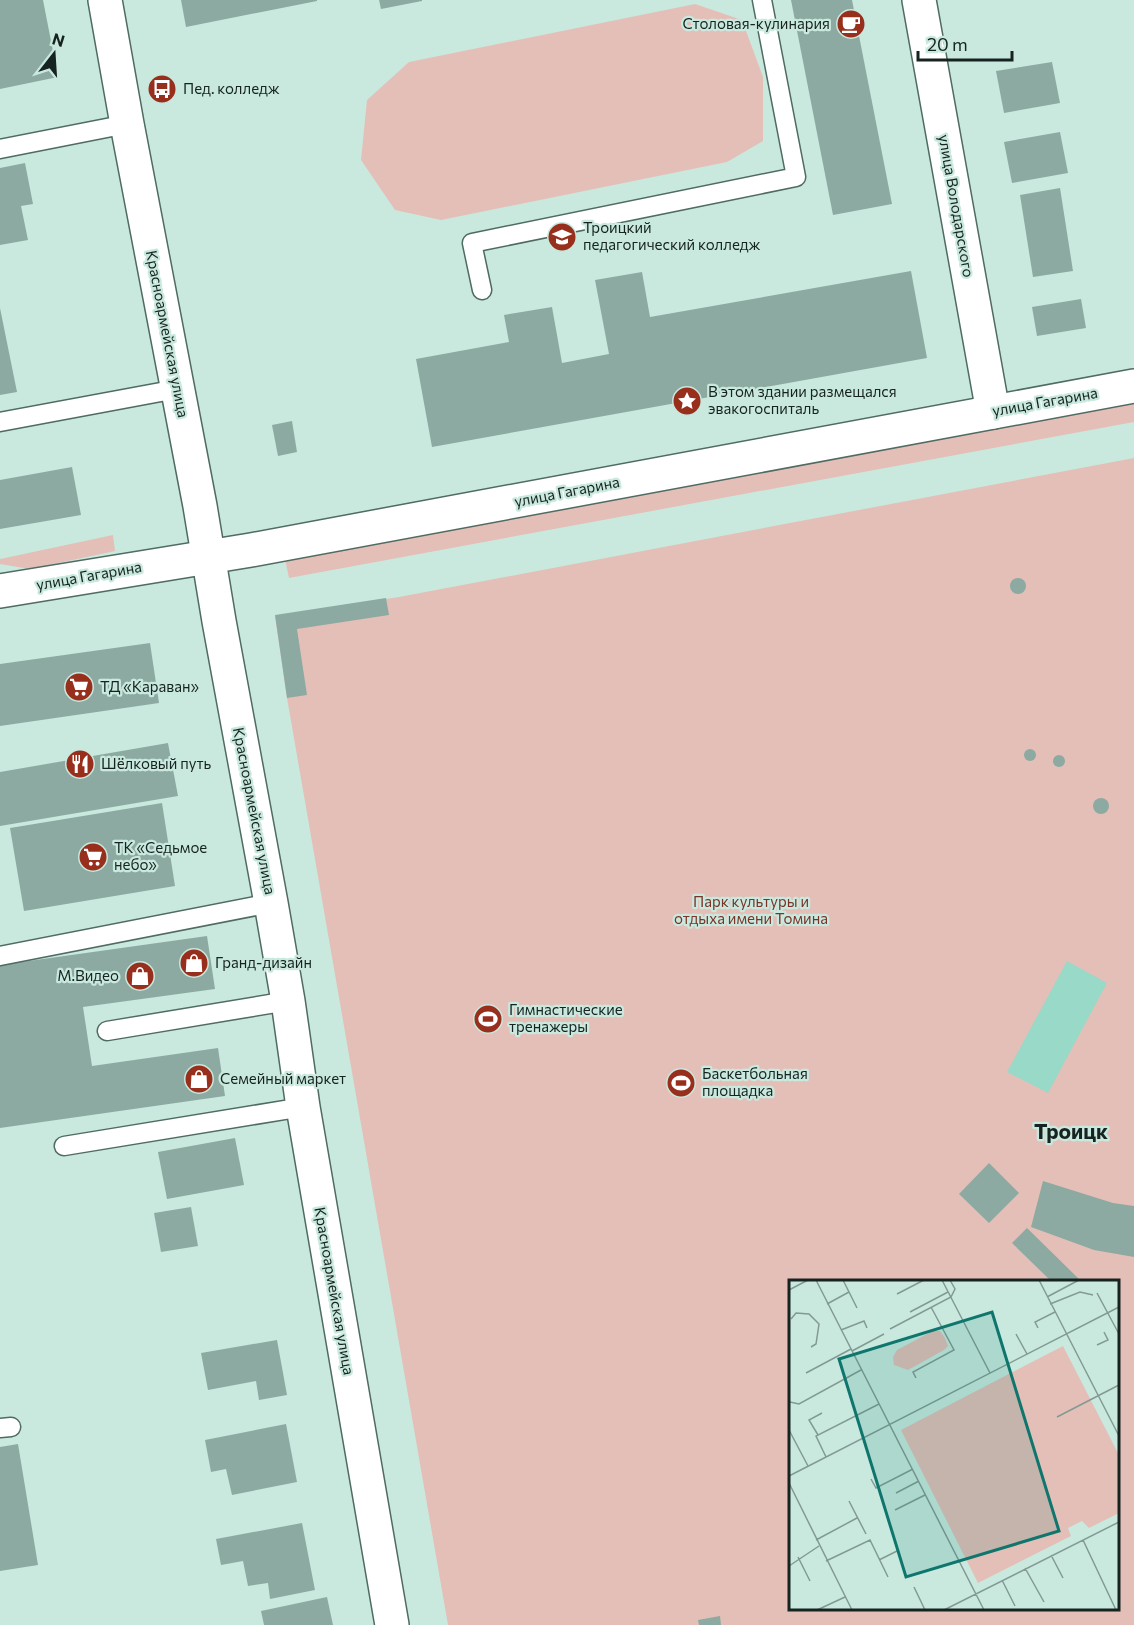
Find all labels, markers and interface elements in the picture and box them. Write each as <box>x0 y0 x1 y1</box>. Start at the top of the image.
cafe icon: Столовая-кулинария <box>835 8 867 40</box>
place label: Столовая-кулинария <box>682 14 830 32</box>
north arrow <box>24 24 84 84</box>
scale bar <box>918 24 1012 62</box>
text: N <box>50 28 67 50</box>
text: 20 m <box>927 33 968 55</box>
bus stop icon: Пед. колледж <box>146 73 178 105</box>
place label: Пед. колледж <box>183 79 280 97</box>
street label: улица Володарского <box>936 133 978 279</box>
place label: Троицкий педагогический колледж <box>583 218 761 253</box>
school or university icon: Троицкий педагогический колледж <box>546 221 578 253</box>
street label: Красноармейская улица <box>143 249 193 419</box>
place label: В этом здании размещался эвакогоспиталь <box>708 382 897 417</box>
street label: улица Гагарина <box>991 383 1099 419</box>
place icon: В этом здании размещался эвакогоспиталь <box>671 385 703 417</box>
street label: улица Гагарина <box>513 472 621 510</box>
street label: улица Гагарина <box>35 557 143 593</box>
supermarket icon: ТД «Караван» <box>63 671 95 703</box>
place label: ТД «Караван» <box>100 677 200 695</box>
street label: Красноармейская улица <box>230 726 280 896</box>
restaurant icon: Шёлковый путь <box>64 748 96 780</box>
place label: Шёлковый путь <box>101 754 212 772</box>
place label: ТК «Седьмое небо» <box>114 838 207 873</box>
supermarket icon: ТК «Седьмое небо» <box>77 841 109 873</box>
park label: Парк культуры и отдыха имени Томина <box>674 892 828 927</box>
shop icon: Гранд-дизайн <box>178 947 210 979</box>
place label: Гранд-дизайн <box>215 953 312 971</box>
shop icon: М.Видео <box>124 960 156 992</box>
place label: М.Видео <box>57 966 119 984</box>
place label: Гимнастические тренажеры <box>509 1000 623 1035</box>
sports icon: Гимнастические тренажеры <box>472 1003 504 1035</box>
shop icon: Семейный маркет <box>183 1063 215 1095</box>
place label: Баскетбольная площадка <box>702 1064 808 1099</box>
sports icon: Баскетбольная площадка <box>665 1067 697 1099</box>
place label: Семейный маркет <box>220 1069 346 1087</box>
district label: Троицк <box>1034 1118 1108 1143</box>
street label: Красноармейская улица <box>311 1205 359 1376</box>
inset map <box>789 1280 1119 1610</box>

